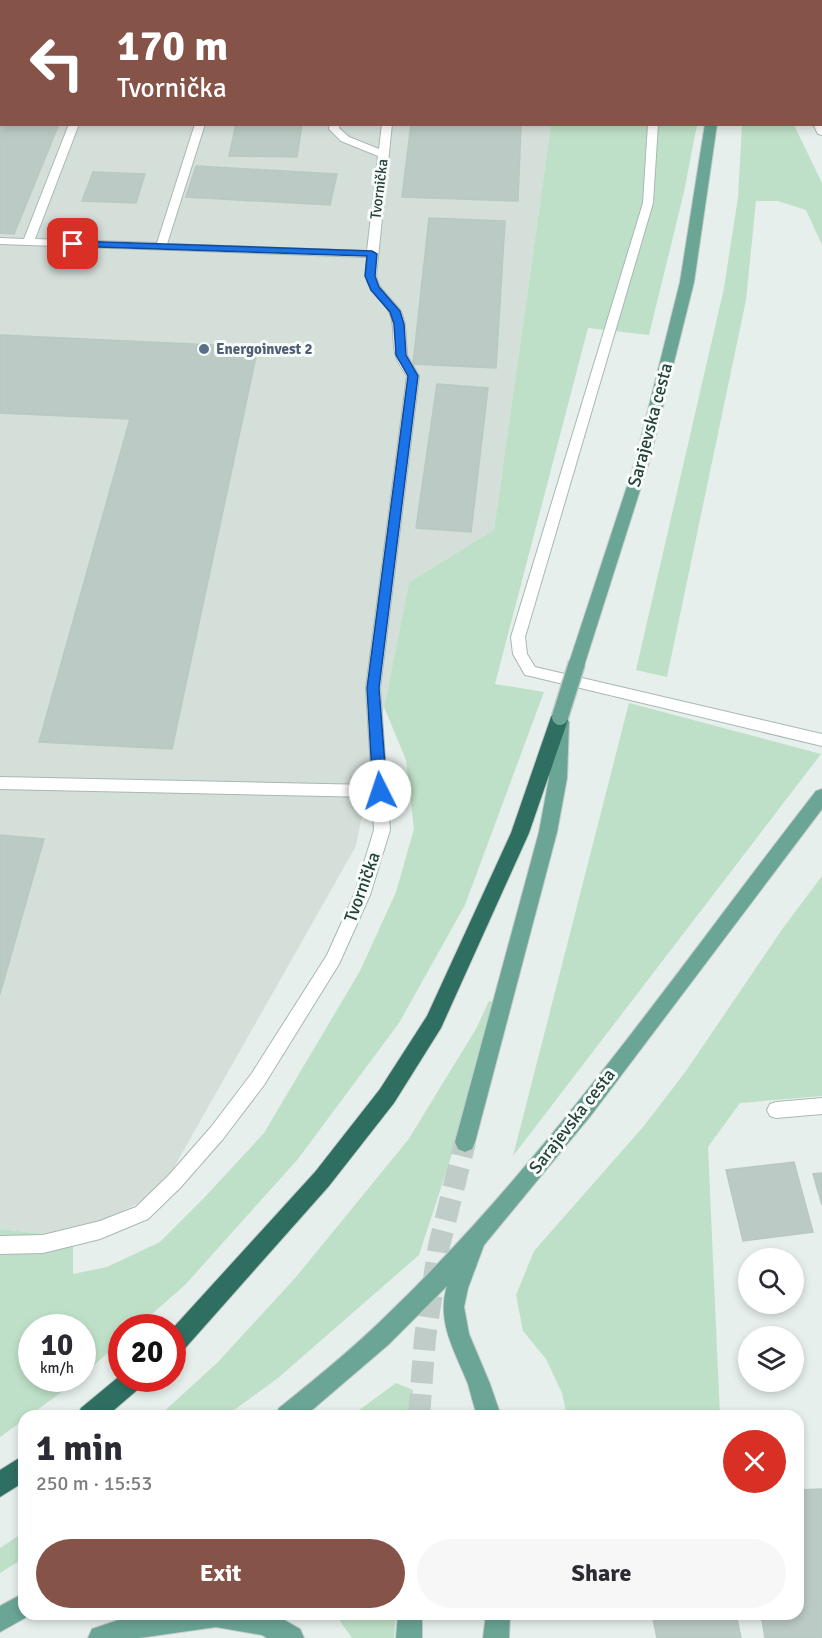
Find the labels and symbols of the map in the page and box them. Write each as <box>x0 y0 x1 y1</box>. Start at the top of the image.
street label: Tvornička <box>366 158 392 220</box>
pin <box>47 218 98 269</box>
place label: Energoinvest 2 <box>216 340 313 358</box>
marker: Energoinvest 2 <box>197 342 211 356</box>
street label: Sarajevska cesta <box>623 361 677 489</box>
position arrow <box>348 759 412 823</box>
street label: Tvornička <box>339 849 385 925</box>
street label: Sarajevska cesta <box>524 1064 620 1178</box>
speed limit sign: 20 <box>108 1314 186 1392</box>

